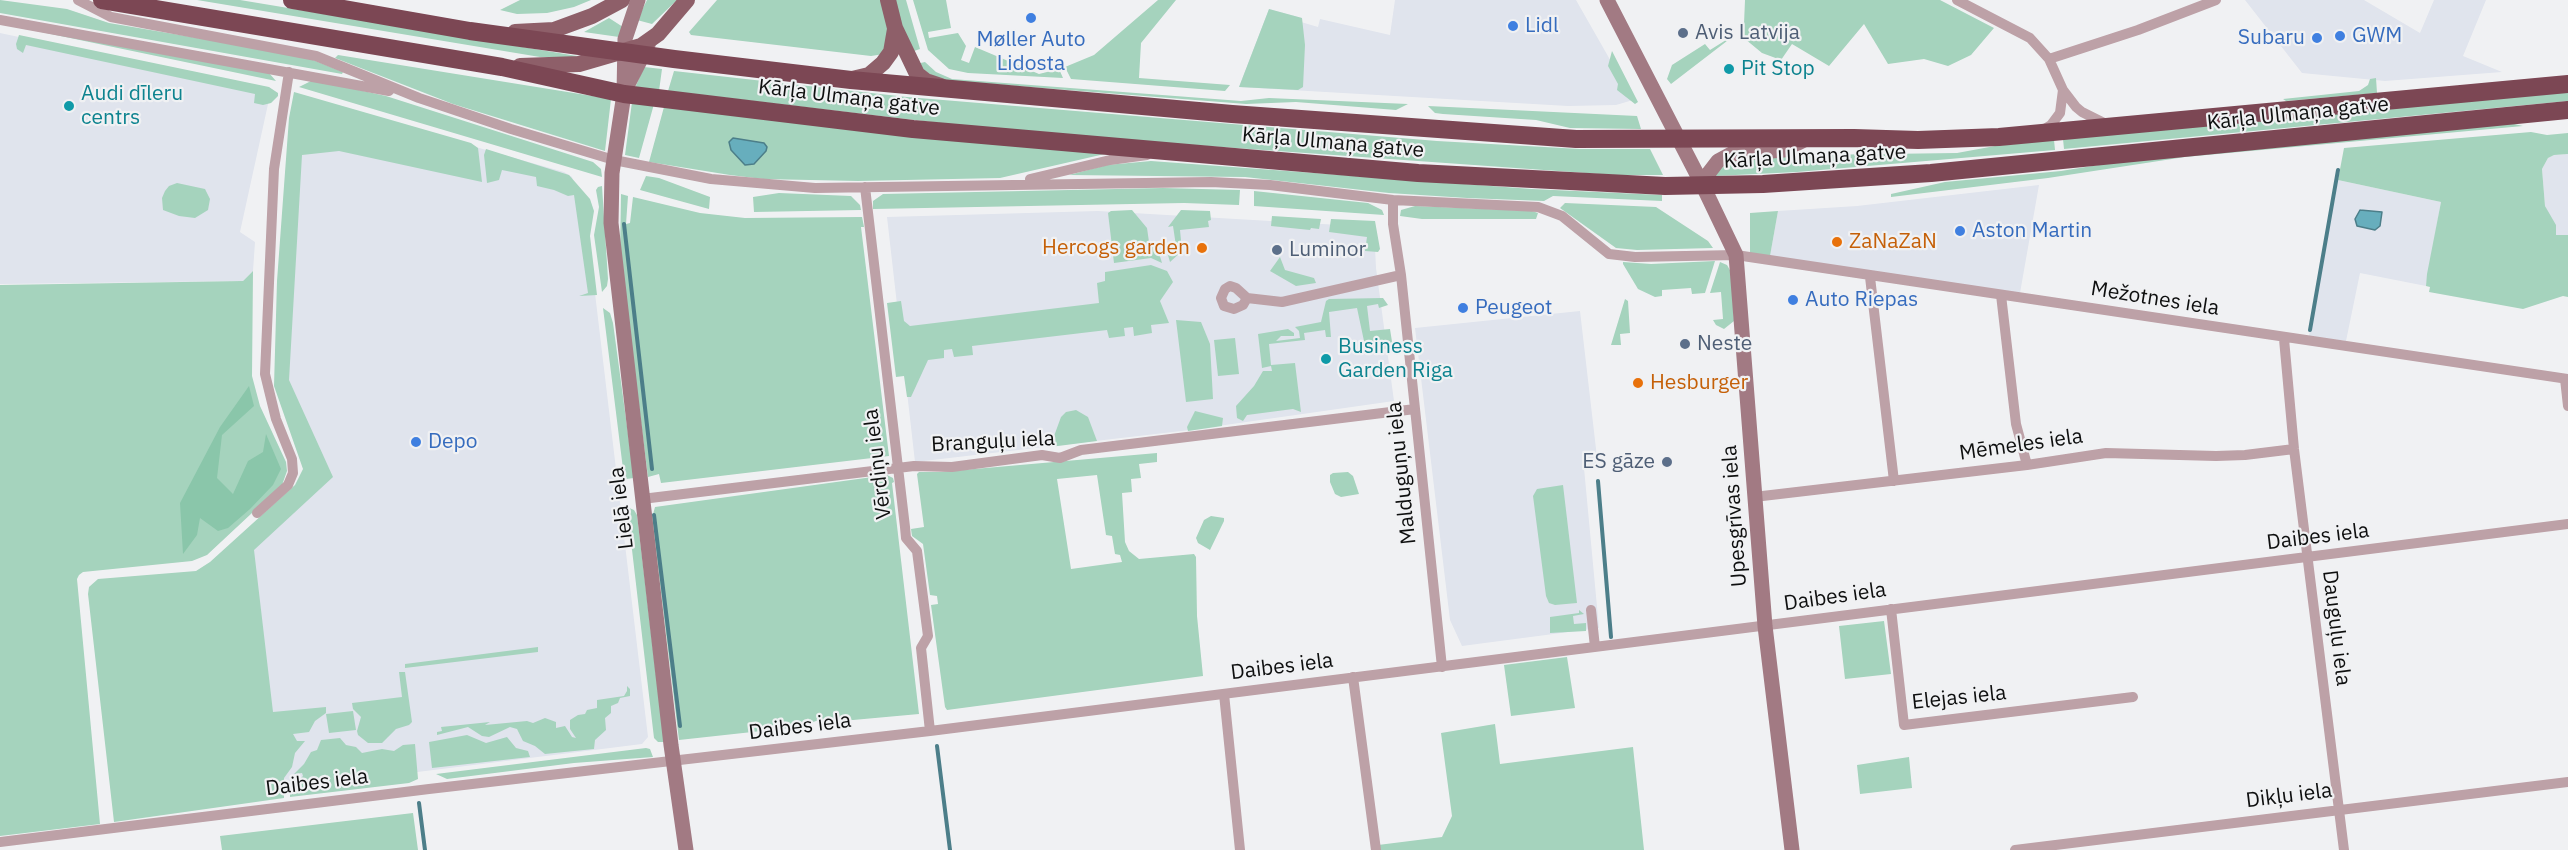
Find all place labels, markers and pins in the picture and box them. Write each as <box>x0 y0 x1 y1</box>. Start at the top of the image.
marker: Møller Auto Lidosta <box>1024 11 1038 25</box>
place label: Lidl <box>1525 13 1559 39</box>
marker: Lidl <box>1506 19 1520 33</box>
place label: Avis Latvija <box>1695 20 1800 46</box>
place label: GWM <box>2352 23 2402 49</box>
place label: Subaru <box>2238 25 2305 51</box>
marker: Avis Latvija <box>1676 26 1690 40</box>
place label: Møller Auto Lidosta <box>977 27 1085 77</box>
marker: GWM <box>2333 29 2347 43</box>
marker: Subaru <box>2310 31 2324 45</box>
place label: Pit Stop <box>1741 56 1815 82</box>
marker: Pit Stop <box>1722 62 1736 76</box>
place label: Audi dīleru centrs <box>81 81 183 131</box>
marker: Audi dīleru centrs <box>62 99 76 113</box>
place label: Aston Martin <box>1972 218 2092 244</box>
marker: Aston Martin <box>1953 224 1967 238</box>
place label: ZaNaZaN <box>1849 229 1937 255</box>
place label: Hercogs garden <box>1042 235 1190 261</box>
marker: ZaNaZaN <box>1830 235 1844 249</box>
place label: Luminor <box>1289 237 1366 263</box>
marker: Hercogs garden <box>1195 241 1209 255</box>
marker: Luminor <box>1270 243 1284 257</box>
place label: Auto Riepas <box>1805 287 1918 313</box>
marker: Auto Riepas <box>1786 293 1800 307</box>
place label: Peugeot <box>1475 295 1552 321</box>
marker: Peugeot <box>1456 301 1470 315</box>
place label: Neste <box>1697 331 1752 357</box>
place label: Business Garden Riga <box>1338 334 1453 384</box>
marker: Neste <box>1678 337 1692 351</box>
marker: Business Garden Riga <box>1319 352 1333 366</box>
place label: Hesburger <box>1650 370 1748 396</box>
marker: Hesburger <box>1631 376 1645 390</box>
place label: Depo <box>428 429 478 455</box>
marker: Depo <box>409 435 423 449</box>
place label: ES gāze <box>1582 449 1655 475</box>
marker: ES gāze <box>1660 455 1674 469</box>

